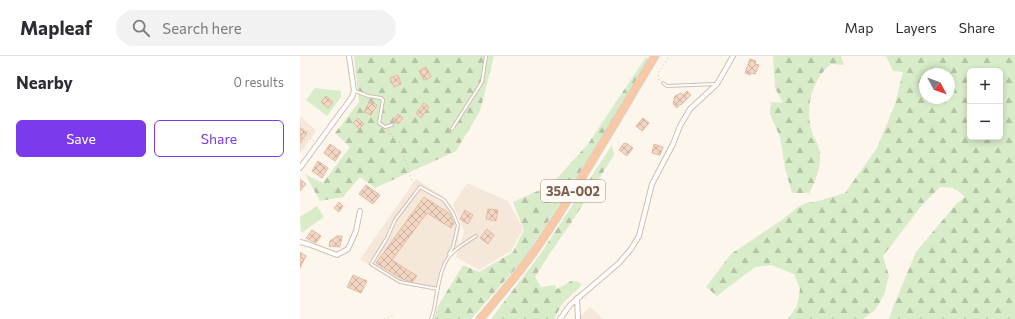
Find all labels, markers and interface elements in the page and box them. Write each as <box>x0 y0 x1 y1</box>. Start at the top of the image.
search box <box>116 10 396 46</box>
text: Mapleaf <box>20 16 92 39</box>
icon: search <box>130 17 152 39</box>
text: Search here <box>162 19 242 37</box>
text: Map <box>845 19 873 36</box>
text: Layers <box>895 19 937 36</box>
text: Share <box>959 19 995 36</box>
north arrow <box>919 68 955 104</box>
map controls <box>967 68 1003 140</box>
button: + <box>967 68 1003 104</box>
text: Nearby <box>16 72 73 93</box>
text: 0 results <box>233 74 284 90</box>
button: − <box>967 104 1003 140</box>
button: Save <box>16 120 146 157</box>
button: Share <box>154 120 284 157</box>
road number: 35А-002 <box>541 180 605 202</box>

